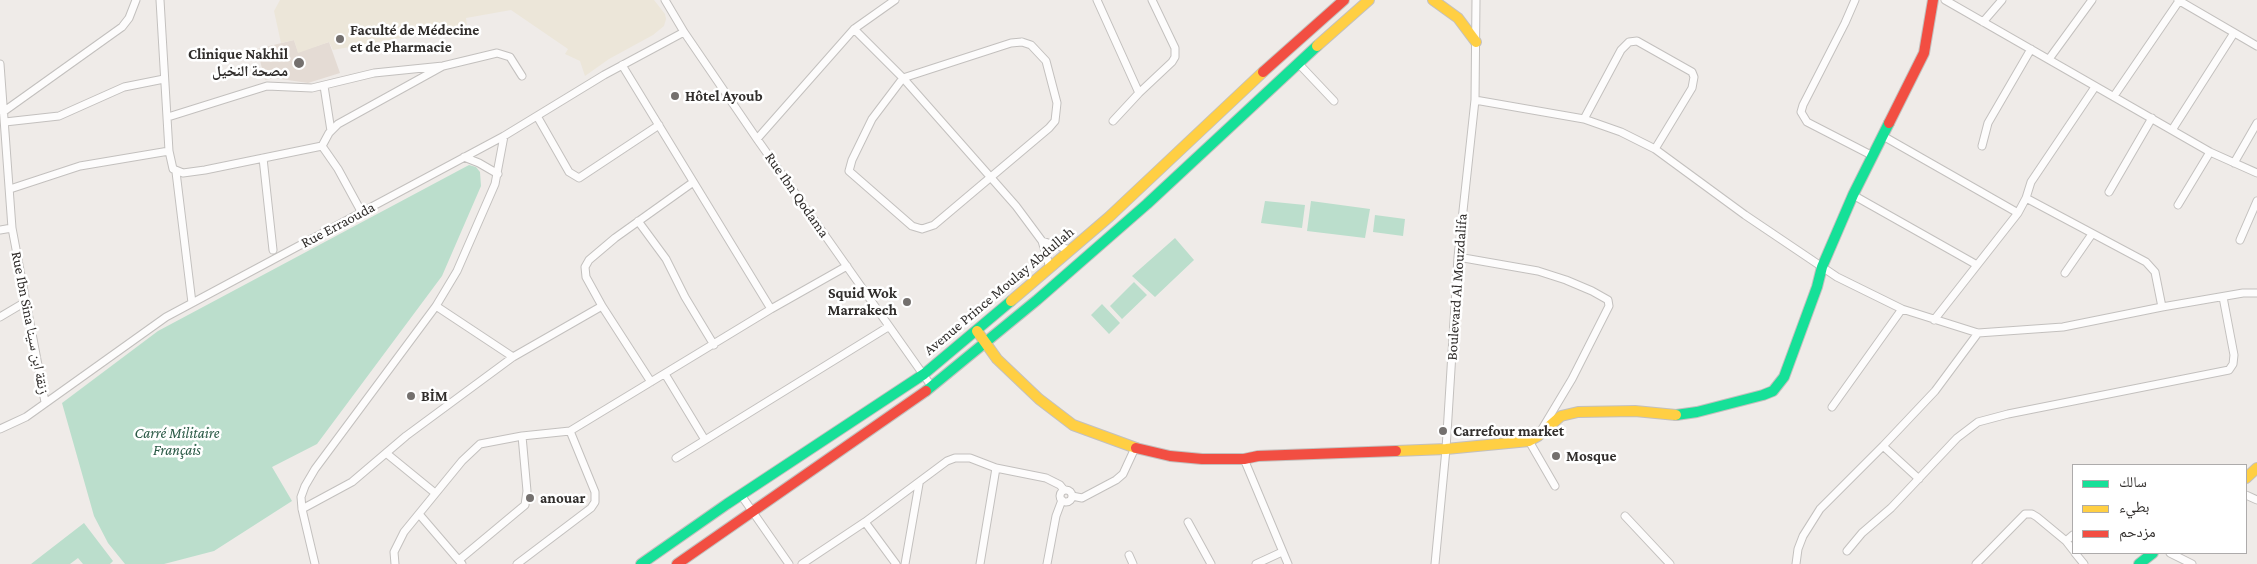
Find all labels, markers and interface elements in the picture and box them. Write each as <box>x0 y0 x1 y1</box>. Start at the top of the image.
place label: Faculté de Médecine et de Pharmacie <box>350 21 479 56</box>
marker: Faculté de Médecine et de Pharmacie <box>334 33 346 45</box>
place label: Clinique Nakhil مصحة النخيل <box>188 45 288 80</box>
marker: Clinique Nakhil مصحة النخيل <box>292 56 306 70</box>
place label: Hôtel Ayoub <box>685 87 763 105</box>
marker: Hôtel Ayoub <box>669 90 681 102</box>
street label: Rue Ibn Qodama <box>761 149 833 241</box>
street label: Rue Erraouda <box>298 198 378 252</box>
street label: Boulevard Al Mouzdalifa <box>1443 213 1471 361</box>
street label: Avenue Prince Moulay Abdullah <box>920 223 1078 359</box>
street label: Rue Ibn Sina زنقة ابن سينا <box>7 250 53 396</box>
place label: Squid Wok Marrakech <box>827 284 897 319</box>
marker: Squid Wok Marrakech <box>901 296 913 308</box>
place label: BİM <box>421 387 448 405</box>
marker: BİM <box>405 390 417 402</box>
place label: Carrefour market <box>1453 422 1564 440</box>
park label: Carré Militaire Français <box>135 424 219 459</box>
marker: Carrefour market <box>1437 425 1449 437</box>
place label: Mosque <box>1566 447 1616 465</box>
marker: Mosque <box>1550 450 1562 462</box>
legend <box>2072 464 2247 554</box>
text: سالك <box>2119 474 2147 490</box>
place label: anouar <box>540 489 586 507</box>
marker: anouar <box>524 492 536 504</box>
text: بطيء <box>2119 499 2149 515</box>
text: مزدحم <box>2119 524 2156 540</box>

